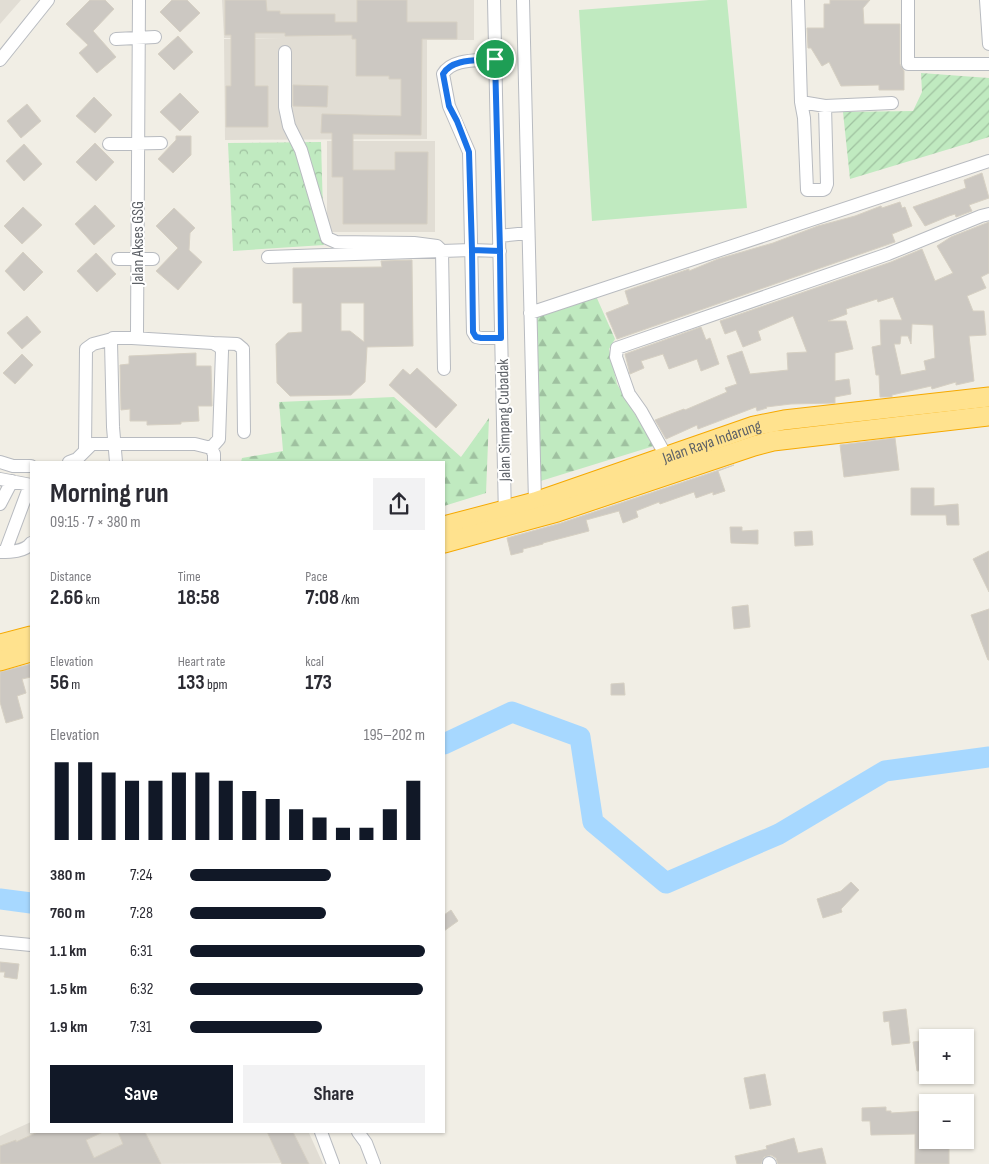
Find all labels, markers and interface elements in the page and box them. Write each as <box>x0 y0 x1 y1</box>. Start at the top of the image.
pin <box>474 38 516 80</box>
icon: arrive <box>481 45 509 73</box>
street label: Jalan Akses GSG <box>129 201 148 286</box>
street label: Jalan Simpang Cubadak <box>494 358 515 482</box>
street label: Jalan Raya Indarung <box>659 417 763 468</box>
text: Morning run <box>50 477 169 510</box>
button: share <box>373 478 425 530</box>
text: 09:15 · 7 × 380 m <box>50 513 141 532</box>
text: Distance <box>50 568 91 585</box>
text: Time <box>178 568 201 585</box>
text: Pace <box>305 568 328 585</box>
text: 2.66 <box>50 585 83 610</box>
text: 18:58 <box>178 585 220 610</box>
text: 7:08 <box>305 585 339 610</box>
text: km <box>83 591 100 608</box>
text: /km <box>339 591 359 608</box>
text: Elevation <box>50 653 93 670</box>
text: Heart rate <box>178 653 225 670</box>
text: kcal <box>305 653 324 670</box>
text: 56 <box>50 670 69 695</box>
text: 133 <box>178 670 205 695</box>
text: 173 <box>305 670 332 695</box>
text: m <box>69 676 80 693</box>
text: bpm <box>205 676 228 693</box>
text: Elevation <box>50 726 99 745</box>
text: 195–202 m <box>364 726 425 745</box>
text: 380 m <box>50 866 85 885</box>
text: 7:24 <box>130 866 153 885</box>
text: 760 m <box>50 904 85 923</box>
text: 7:28 <box>130 904 153 923</box>
text: 1.1 km <box>50 942 87 961</box>
text: 6:31 <box>130 942 152 961</box>
text: 1.5 km <box>50 980 87 999</box>
text: 6:32 <box>130 980 153 999</box>
text: 1.9 km <box>50 1018 88 1037</box>
text: 7:31 <box>130 1018 152 1037</box>
map controls <box>919 1029 974 1149</box>
button: + <box>919 1029 974 1084</box>
button: Save <box>50 1065 233 1123</box>
button: Share <box>243 1065 425 1123</box>
button: − <box>919 1094 974 1149</box>

